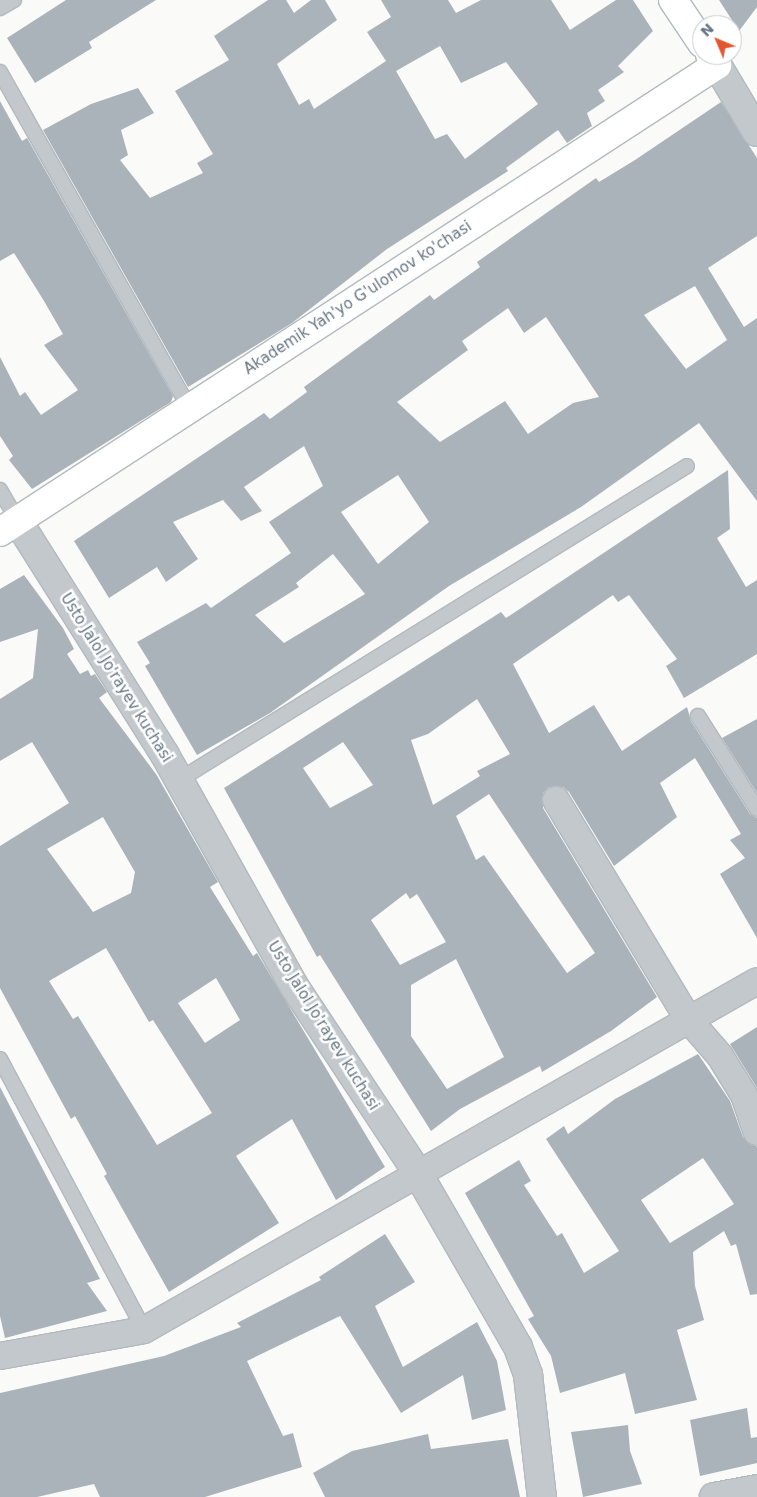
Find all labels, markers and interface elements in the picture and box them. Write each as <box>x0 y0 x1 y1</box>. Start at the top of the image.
north arrow <box>692 15 742 65</box>
text: N <box>697 20 717 40</box>
street label: Akademik Yah'yo G'ulomov ko'chasi <box>241 217 475 379</box>
street label: Usto Jalol Jo'rayev kuchasi <box>56 590 176 766</box>
street label: Usto Jalol Jo'rayev kuchasi <box>263 938 383 1114</box>

